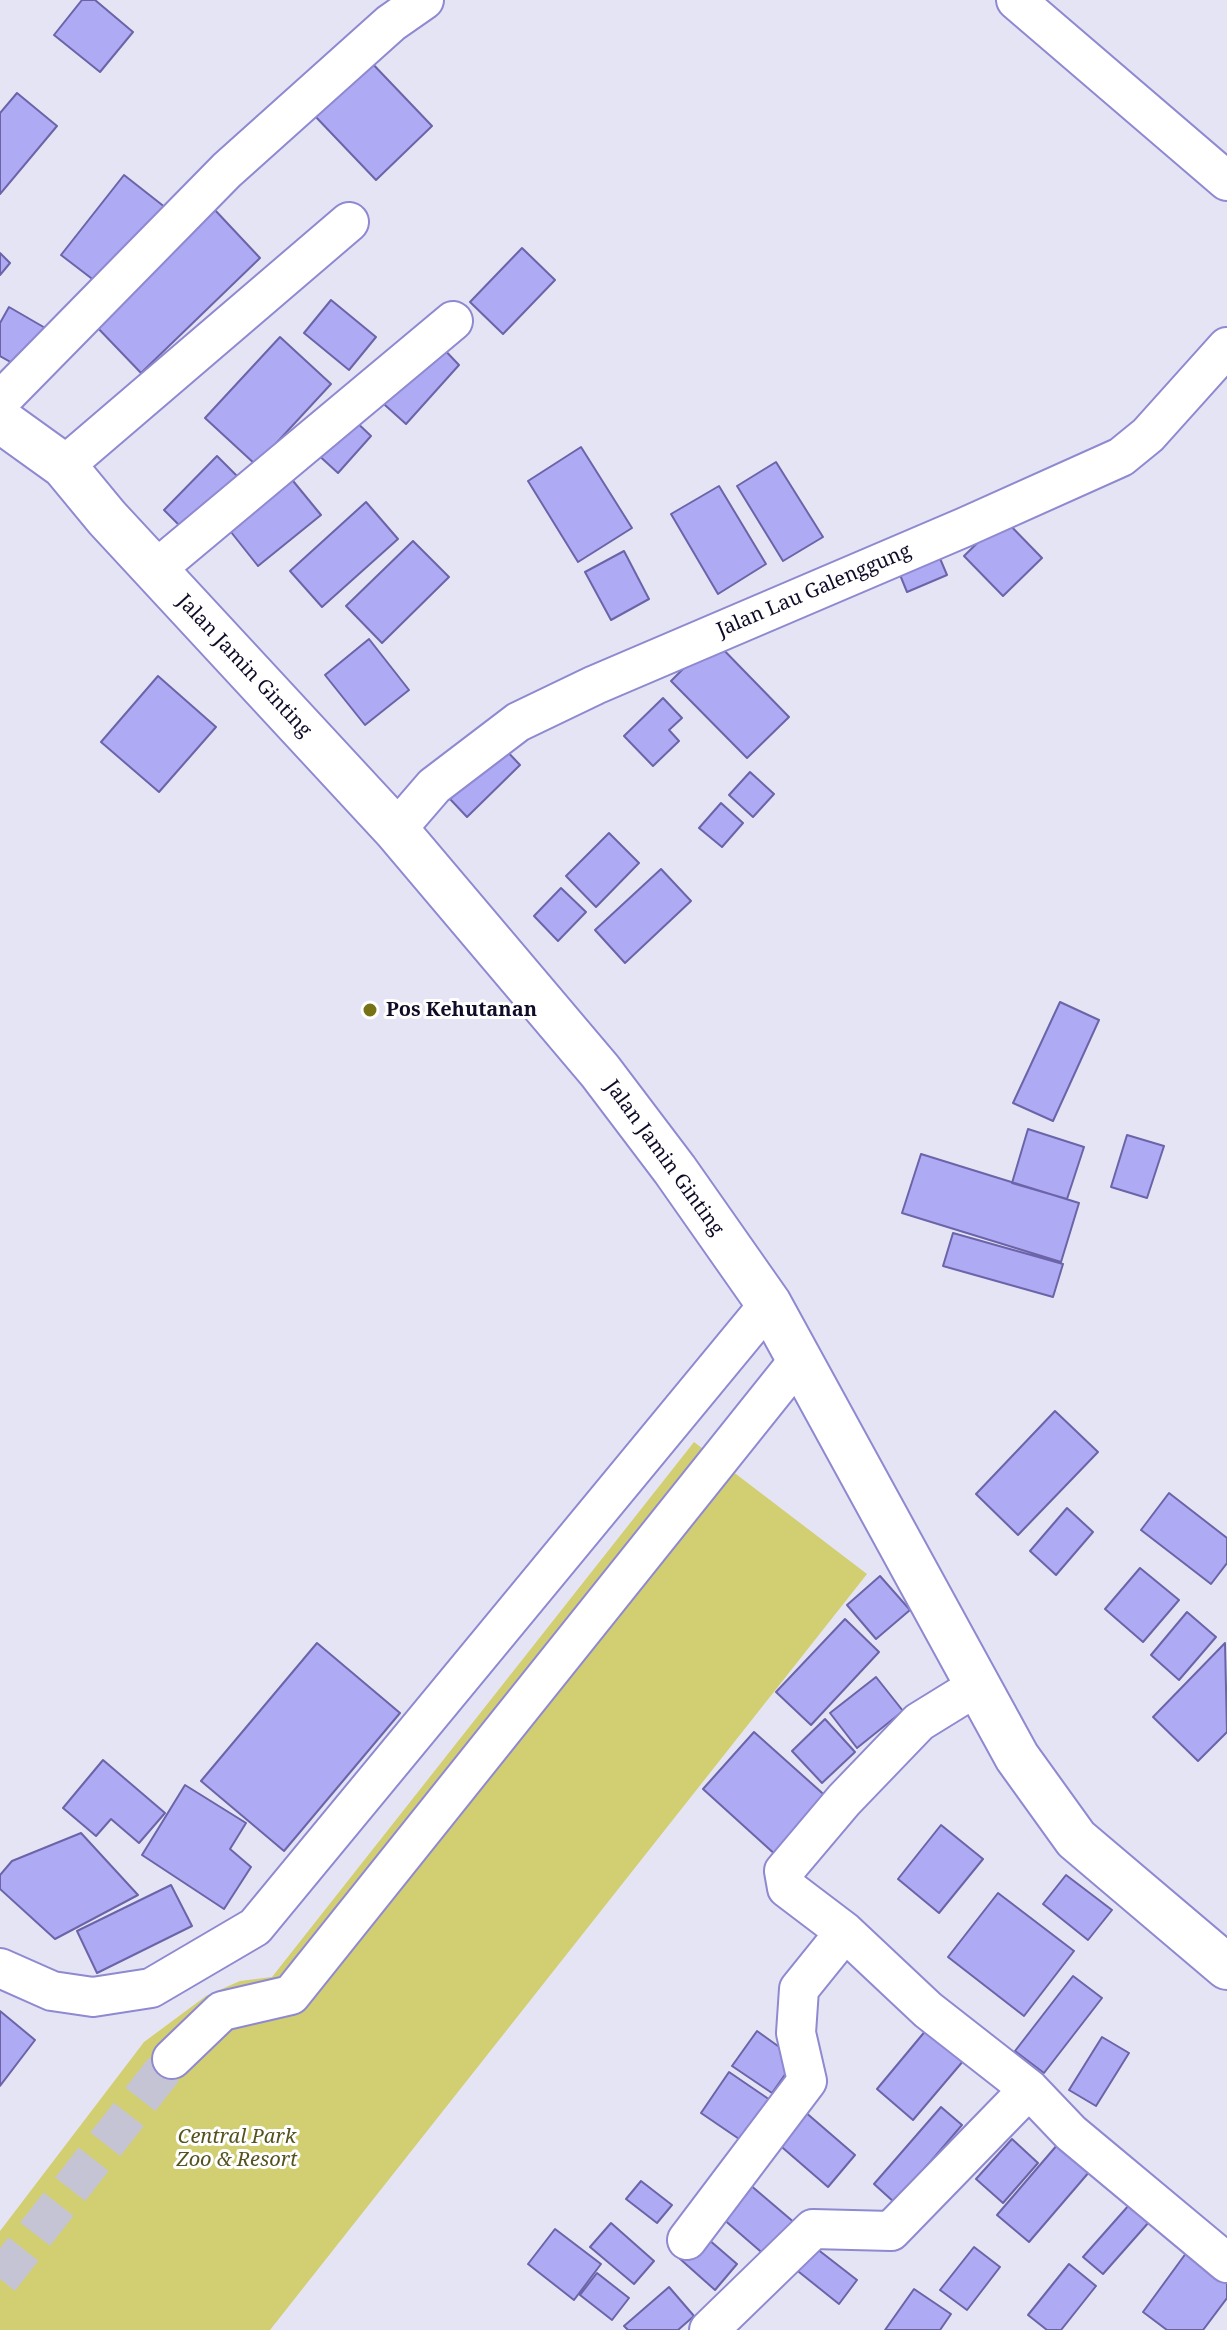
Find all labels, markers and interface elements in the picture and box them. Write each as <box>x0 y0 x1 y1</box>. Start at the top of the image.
street label: Jalan Lau Galenggung <box>713 539 915 643</box>
street label: Jalan Jamin Ginting <box>172 590 316 742</box>
place label: Pos Kehutanan <box>386 998 537 1022</box>
marker: Pos Kehutanan <box>361 1001 379 1019</box>
street label: Jalan Jamin Ginting <box>599 1076 729 1240</box>
park label: Central Park Zoo & Resort <box>177 2125 297 2172</box>

